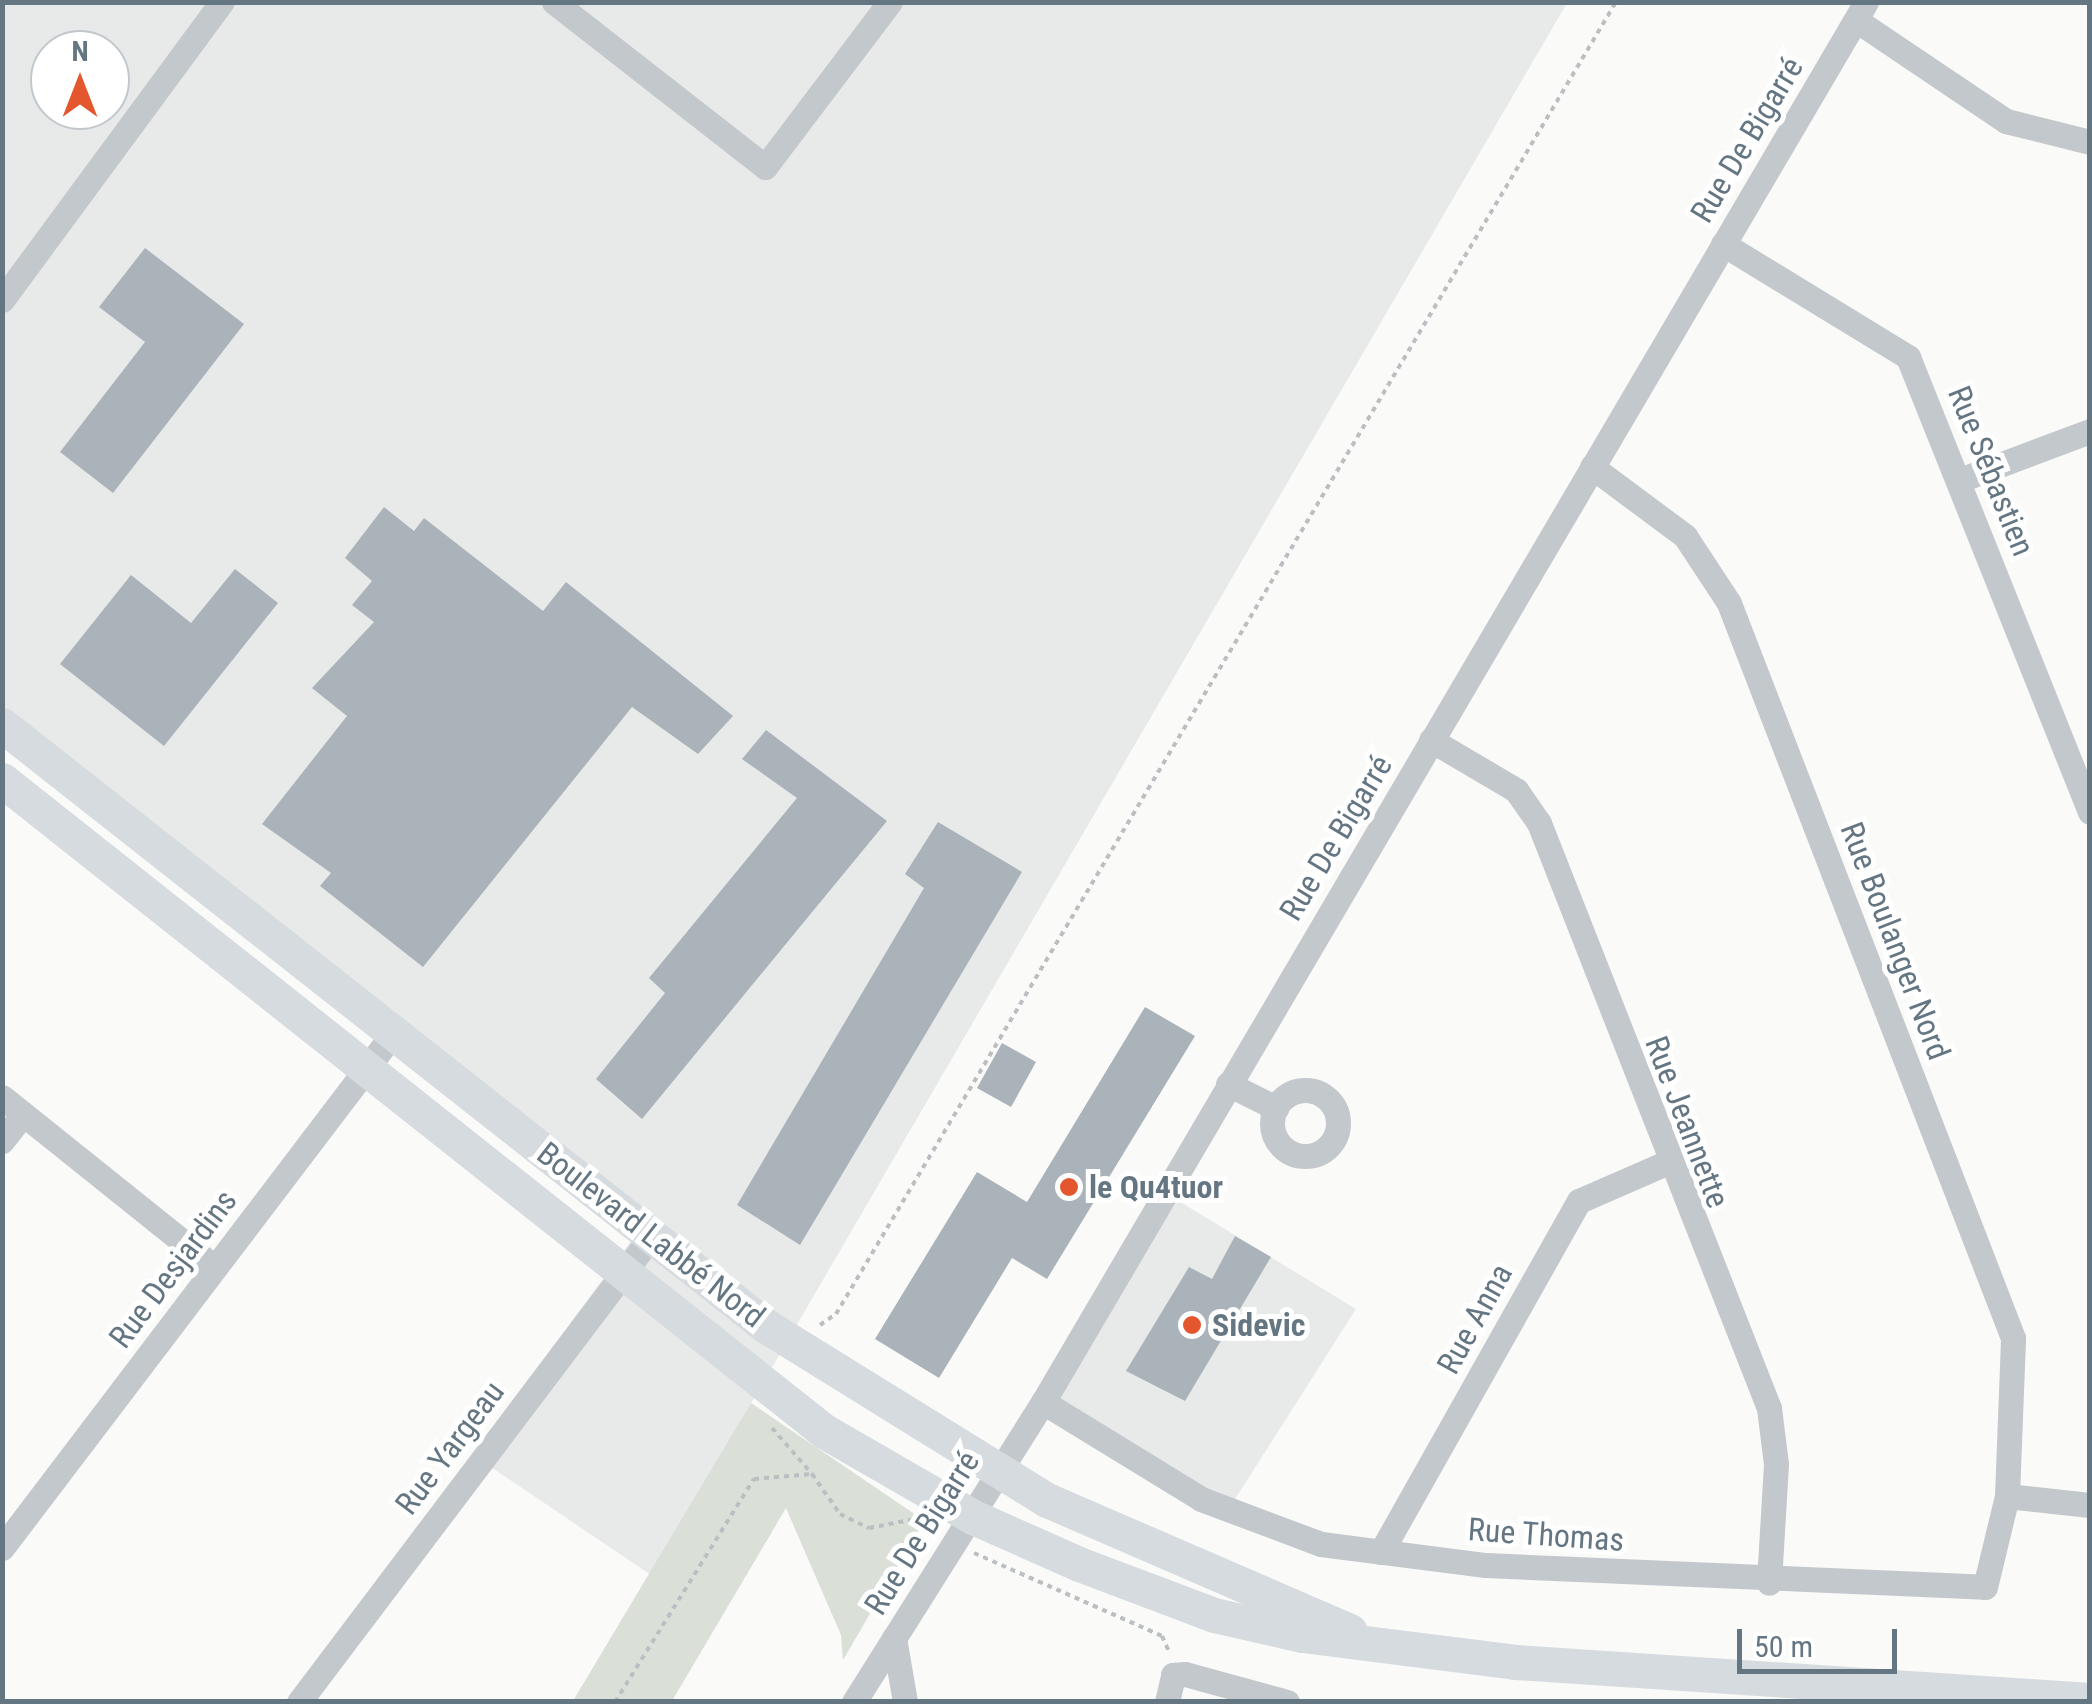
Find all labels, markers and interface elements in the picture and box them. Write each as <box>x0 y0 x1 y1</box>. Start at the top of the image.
north arrow <box>30 30 130 130</box>
text: N <box>71 35 89 68</box>
street label: Rue De Bigarré <box>1683 51 1811 229</box>
street label: Rue Sébastien <box>1940 381 2042 561</box>
street label: Rue De Bigarré <box>1272 749 1400 927</box>
street label: Rue Boulanger Nord <box>1832 817 1958 1065</box>
street label: Rue Jeannette <box>1637 1031 1737 1213</box>
street label: Boulevard Labbé Nord <box>530 1134 772 1336</box>
place label: le Qu4tuor <box>1089 1168 1223 1206</box>
marker: le Qu4tuor <box>1058 1176 1080 1198</box>
street label: Rue Desjardins <box>101 1182 245 1356</box>
street label: Rue Anna <box>1429 1257 1521 1381</box>
place label: Sidevic <box>1212 1306 1305 1344</box>
marker: Sidevic <box>1181 1314 1203 1336</box>
street label: Rue Yargeau <box>387 1374 513 1522</box>
street label: Rue De Bigarré <box>857 1444 987 1622</box>
street label: Rue Thomas <box>1466 1510 1626 1560</box>
scale bar <box>1742 1609 1902 1671</box>
text: 50 m <box>1754 1629 1813 1664</box>

